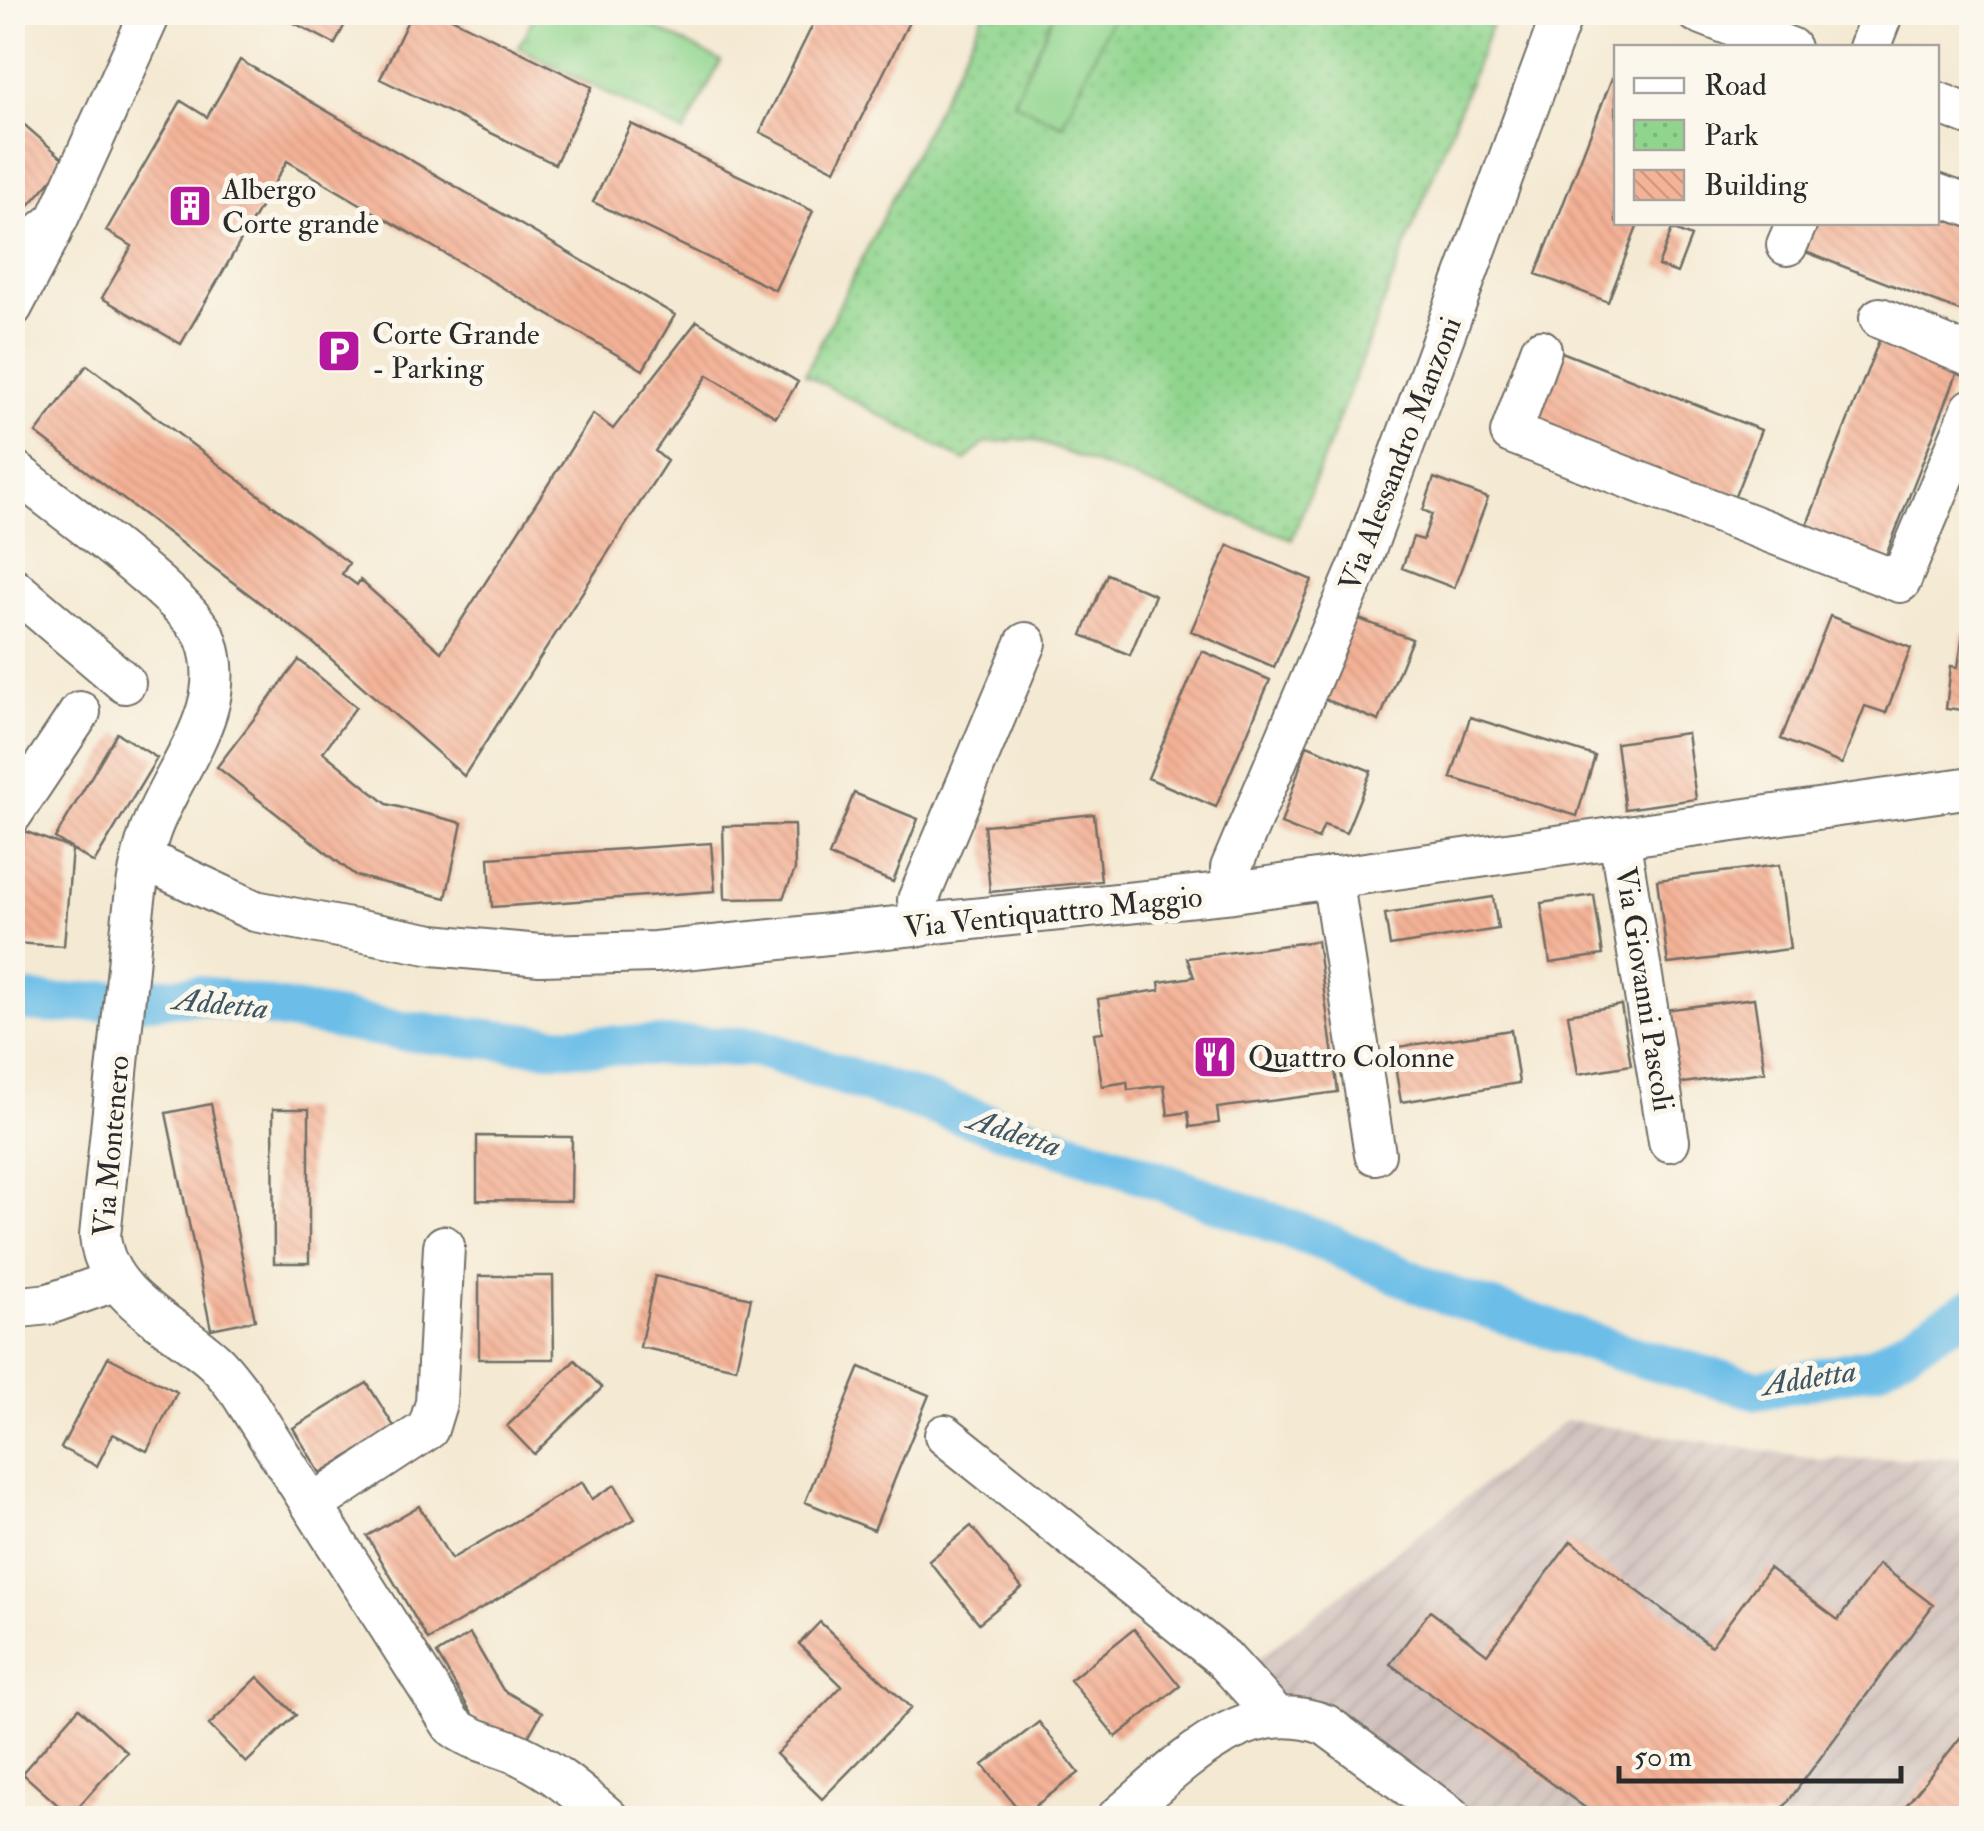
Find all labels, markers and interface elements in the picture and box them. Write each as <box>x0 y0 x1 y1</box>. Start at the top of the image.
legend <box>1614 45 1939 225</box>
text: Road <box>1704 67 1767 104</box>
text: Park <box>1704 117 1759 154</box>
text: Building <box>1704 167 1809 204</box>
place label: Albergo Corte grande <box>221 171 379 242</box>
building icon: Albergo Corte grande <box>167 183 213 229</box>
street label: Via Alessandro Manzoni <box>1331 312 1470 597</box>
place label: Corte Grande - Parking <box>372 316 540 387</box>
parking icon: Corte Grande - Parking <box>316 328 362 374</box>
street label: Via Giovanni Pascoli <box>1607 864 1682 1114</box>
street label: Via Ventiquattro Maggio <box>902 878 1204 947</box>
water label: Addetta <box>169 979 270 1029</box>
restaurant icon: Quattro Colonne <box>1192 1034 1238 1080</box>
place label: Quattro Colonne <box>1248 1039 1454 1076</box>
street label: Via Montenero <box>85 1054 138 1238</box>
water label: Addetta <box>961 1098 1066 1167</box>
water label: Addetta <box>1756 1351 1859 1406</box>
scale bar <box>1619 1721 1902 1783</box>
text: 50 m <box>1634 1738 1692 1775</box>

